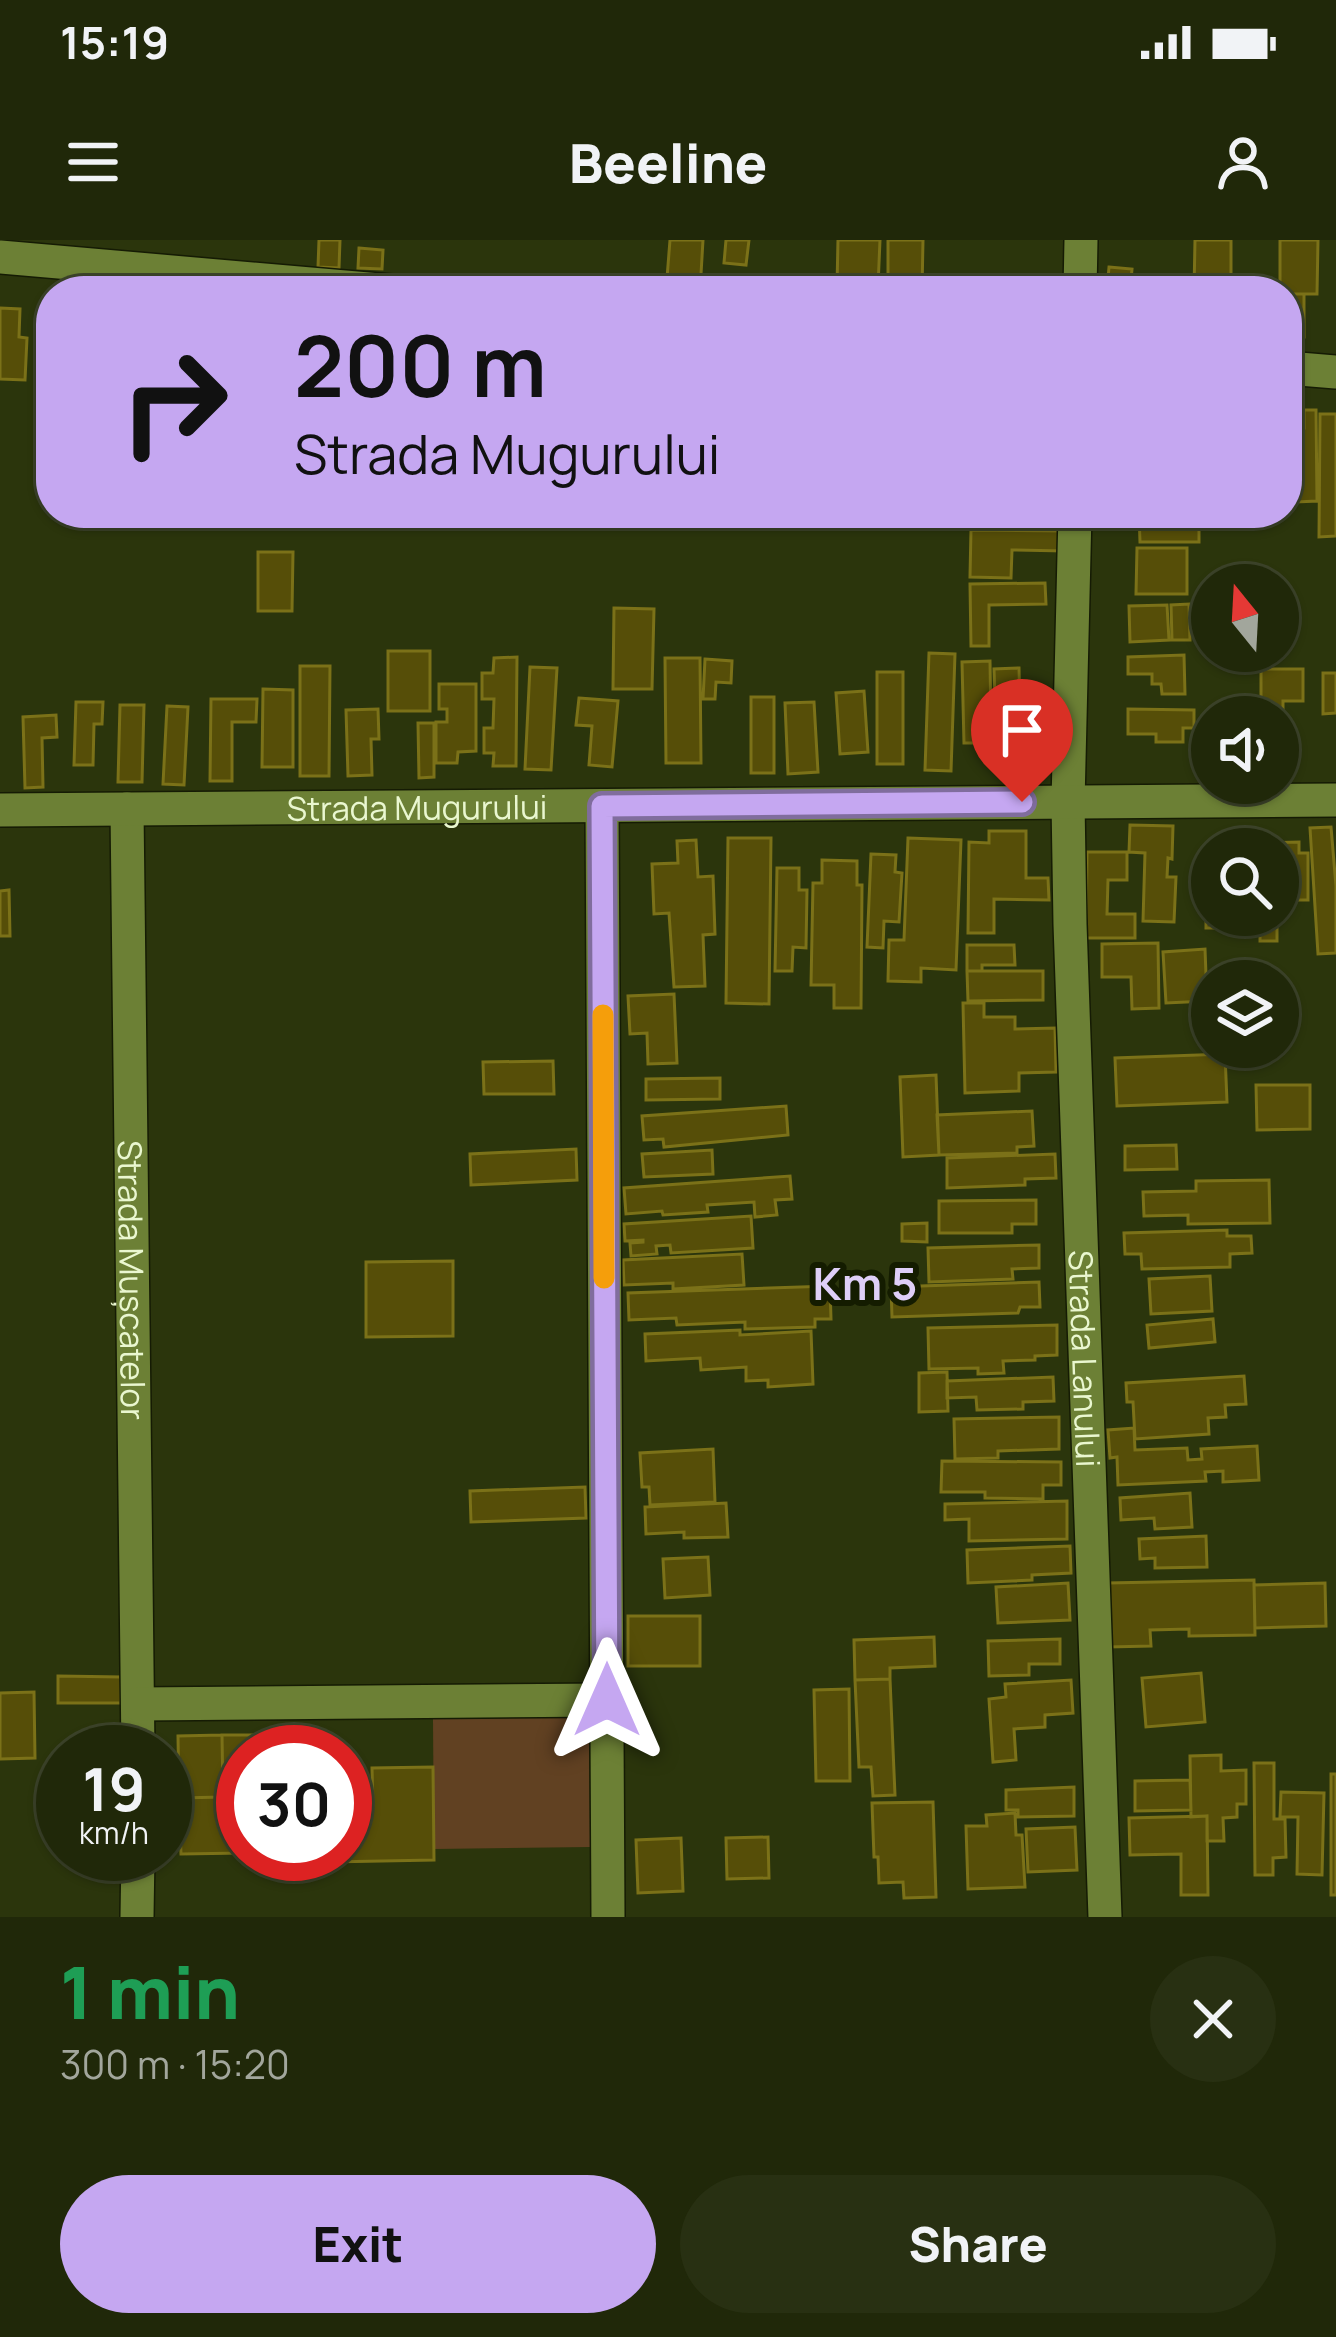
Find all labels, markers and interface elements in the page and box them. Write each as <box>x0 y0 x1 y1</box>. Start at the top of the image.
text: 15:19 <box>60 11 169 73</box>
text: Beeline <box>569 125 767 199</box>
icon: menu <box>60 129 126 195</box>
icon: person <box>1210 129 1276 195</box>
text: 200 m <box>294 307 547 422</box>
icon: right <box>96 324 252 480</box>
text: Strada Mugurului <box>294 416 720 490</box>
north arrow <box>1191 564 1299 672</box>
map controls <box>1191 564 1299 1068</box>
pin <box>971 679 1073 802</box>
button: sound <box>1191 696 1299 804</box>
icon: arrive <box>989 697 1055 763</box>
street label: Strada Mugurului <box>286 783 548 830</box>
button: search <box>1191 828 1299 936</box>
button: layers <box>1191 960 1299 1068</box>
street label: Strada Mușcatelor <box>108 1140 157 1420</box>
street label: Strada Lanului <box>1059 1249 1112 1468</box>
district label: Km 5 <box>813 1252 917 1314</box>
position arrow <box>544 1637 670 1763</box>
speed limit sign: 30 <box>216 1725 372 1881</box>
text: 19 <box>82 1747 146 1829</box>
text: km/h <box>79 1812 149 1853</box>
text: 1 min <box>60 1942 240 2041</box>
button: close <box>1150 1956 1276 2082</box>
text: 300 m · 15:20 <box>60 2037 290 2091</box>
button: Exit <box>60 2175 656 2313</box>
button: Share <box>680 2175 1276 2313</box>

